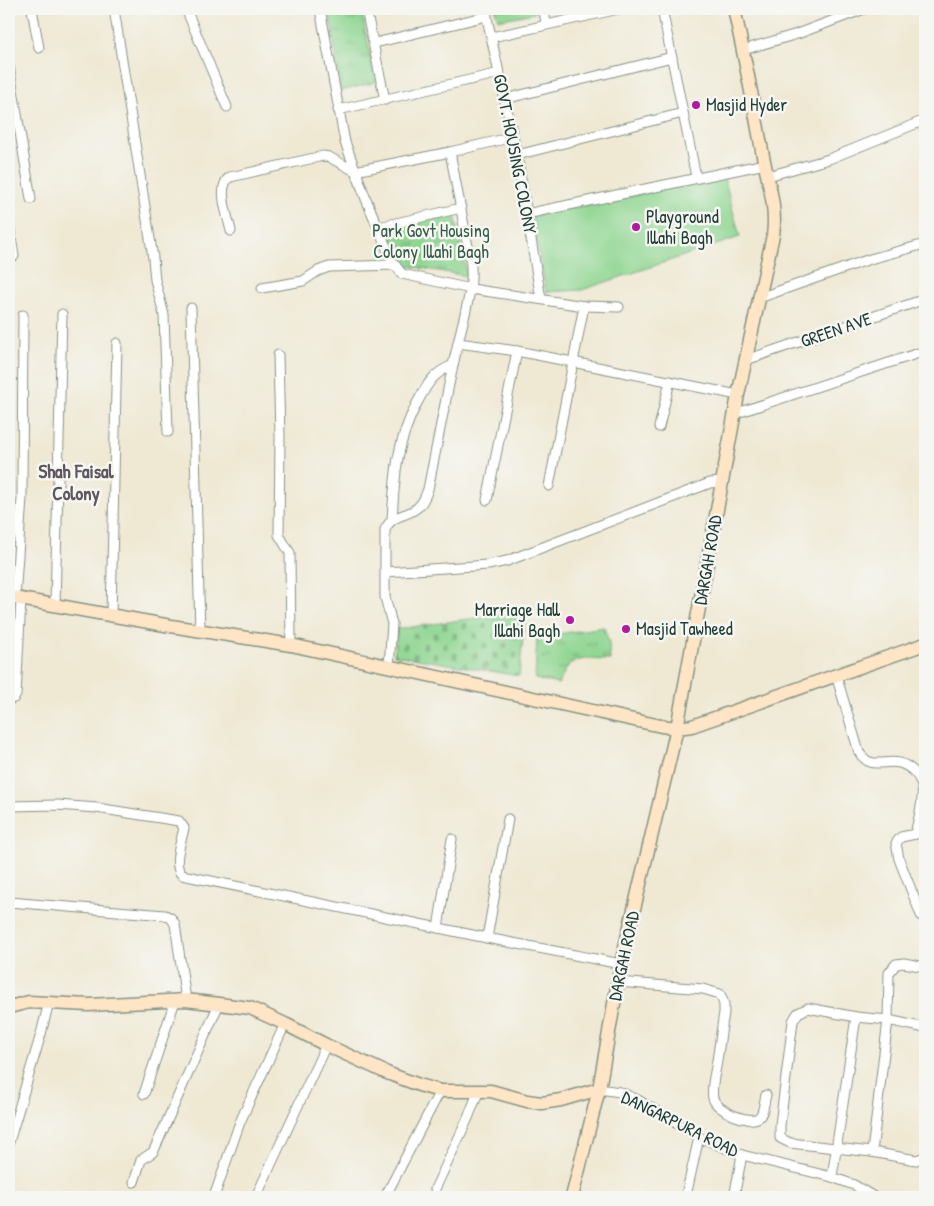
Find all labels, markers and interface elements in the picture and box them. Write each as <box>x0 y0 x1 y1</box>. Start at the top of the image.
street label: GOVT. HOUSING COLONY <box>488 72 543 236</box>
place label: Masjid Hyder <box>706 92 787 117</box>
marker: Masjid Hyder <box>690 99 702 111</box>
place label: Playground Illahi Bagh <box>646 204 719 250</box>
park label: Park Govt Housing Colony Illahi Bagh <box>372 218 490 264</box>
marker: Playground Illahi Bagh <box>630 221 642 233</box>
street label: GREEN AVE <box>797 306 875 353</box>
district label: Shah Faisal Colony <box>38 458 115 507</box>
street label: DARGAH ROAD <box>687 512 728 607</box>
place label: Marriage Hall Illahi Bagh <box>475 597 560 643</box>
marker: Marriage Hall Illahi Bagh <box>564 614 576 626</box>
place label: Masjid Tawheed <box>636 616 733 641</box>
marker: Masjid Tawheed <box>620 623 632 635</box>
street label: DARGAH ROAD <box>602 908 645 1003</box>
street label: DANGARPURA ROAD <box>617 1084 743 1163</box>

